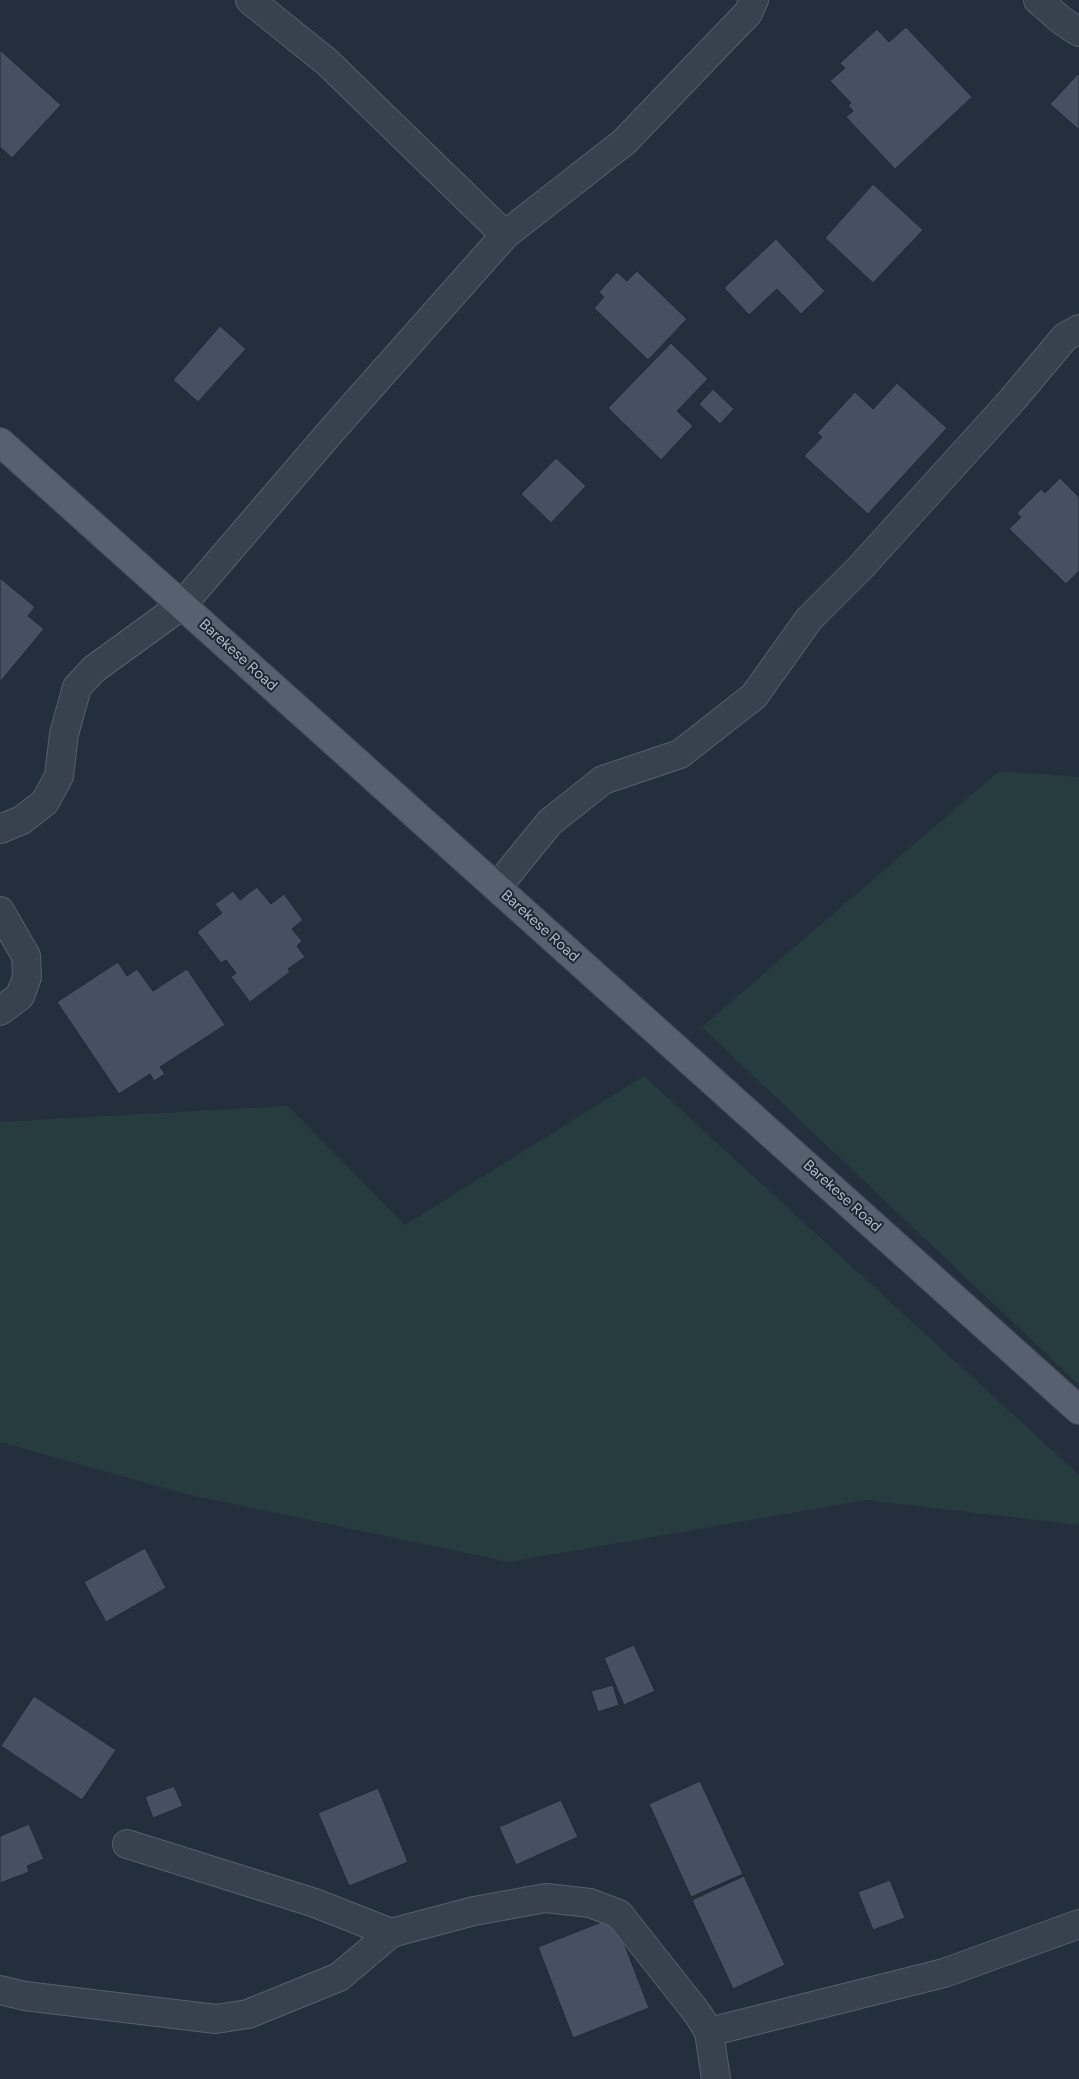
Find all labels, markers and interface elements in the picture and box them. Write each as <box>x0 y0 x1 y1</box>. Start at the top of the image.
street label: Barekese Road <box>195 615 281 695</box>
street label: Barekese Road <box>497 886 583 966</box>
street label: Barekese Road <box>799 1156 885 1236</box>

